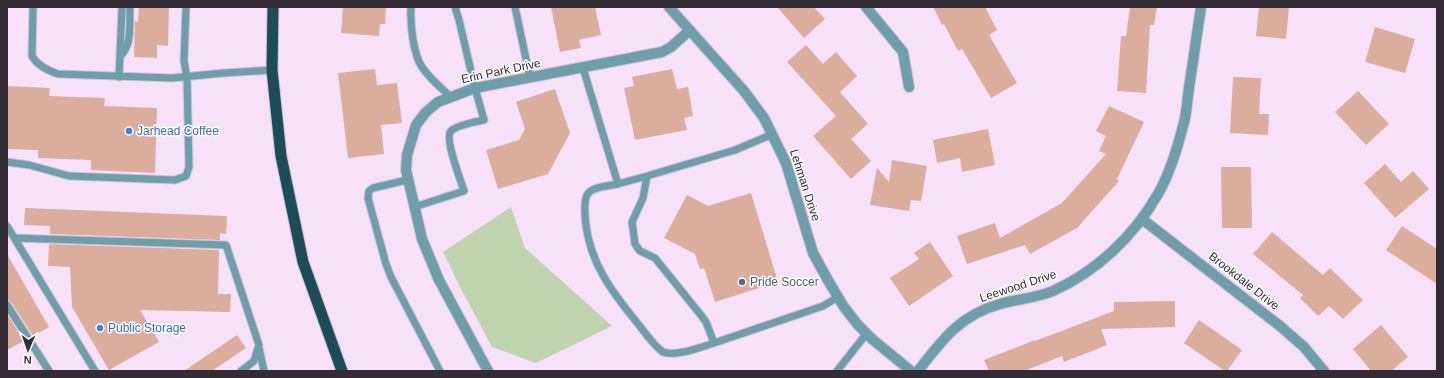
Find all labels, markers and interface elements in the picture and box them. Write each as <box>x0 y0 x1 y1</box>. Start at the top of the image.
street label: Erin Park Drive <box>460 56 542 86</box>
place label: Jarhead Coffee <box>137 124 219 138</box>
marker: Jarhead Coffee <box>124 126 134 136</box>
street label: Lehman Drive <box>787 147 823 223</box>
street label: Brookdale Drive <box>1206 249 1282 313</box>
street label: Leewood Drive <box>978 267 1059 305</box>
place label: Pride Soccer <box>750 275 819 289</box>
marker: Pride Soccer <box>737 277 747 287</box>
place label: Public Storage <box>108 321 186 335</box>
marker: Public Storage <box>95 323 105 333</box>
north arrow <box>8 330 48 370</box>
text: N <box>23 354 32 366</box>

